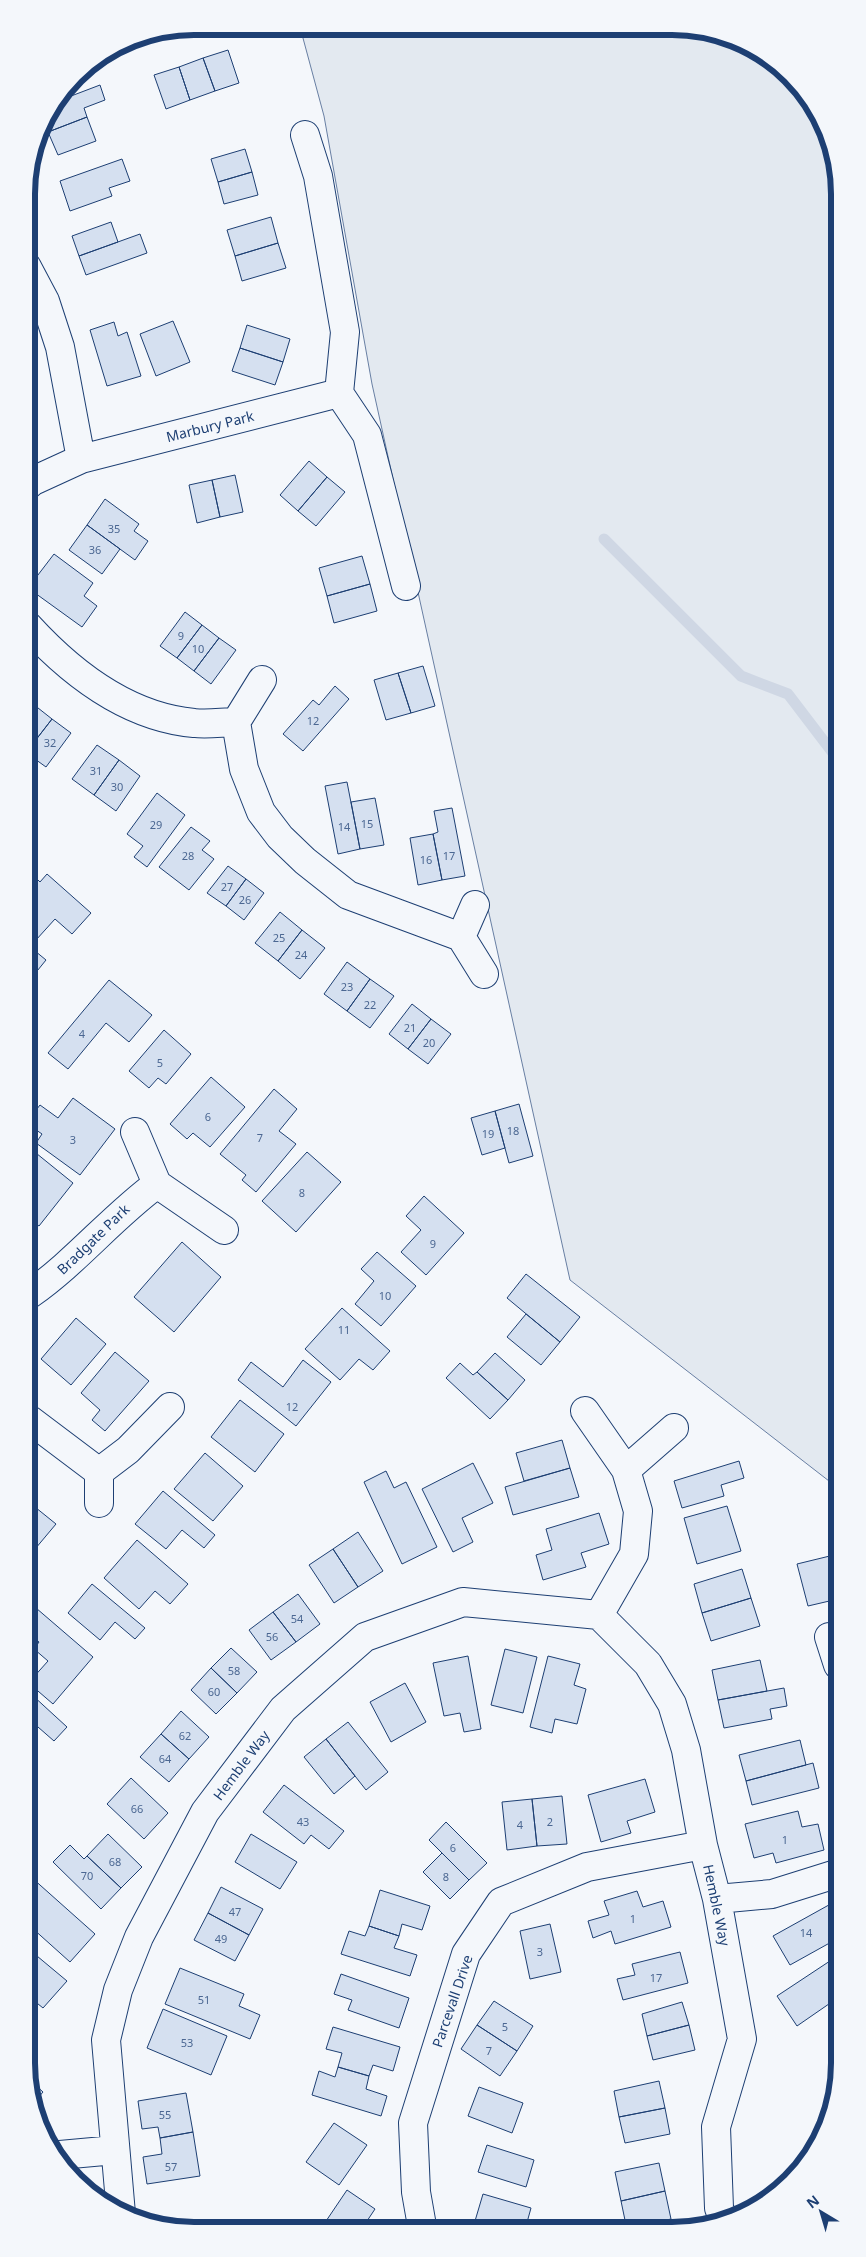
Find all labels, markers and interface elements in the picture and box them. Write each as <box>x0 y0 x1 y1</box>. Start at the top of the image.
street label: Marbury Park <box>164 406 256 446</box>
house number: 35 <box>108 521 120 536</box>
house number: 36 <box>89 542 101 557</box>
house number: 9 <box>178 628 184 643</box>
house number: 10 <box>192 641 204 656</box>
house number: 12 <box>307 713 319 728</box>
house number: 32 <box>44 735 56 750</box>
house number: 31 <box>90 763 102 778</box>
house number: 30 <box>111 779 123 794</box>
house number: 15 <box>361 816 373 831</box>
house number: 29 <box>150 817 162 832</box>
house number: 14 <box>338 819 351 834</box>
house number: 28 <box>182 848 194 863</box>
house number: 17 <box>443 848 455 863</box>
house number: 16 <box>420 852 432 867</box>
house number: 27 <box>221 879 233 894</box>
house number: 26 <box>239 892 251 907</box>
house number: 25 <box>273 930 285 945</box>
house number: 24 <box>295 947 308 962</box>
house number: 23 <box>341 979 353 994</box>
house number: 22 <box>364 997 376 1012</box>
house number: 21 <box>404 1020 416 1035</box>
house number: 4 <box>79 1026 86 1041</box>
house number: 20 <box>423 1035 435 1050</box>
house number: 5 <box>157 1055 163 1070</box>
house number: 6 <box>205 1109 211 1124</box>
house number: 18 <box>507 1123 519 1138</box>
house number: 19 <box>482 1126 494 1141</box>
house number: 7 <box>257 1130 263 1145</box>
house number: 3 <box>70 1132 76 1147</box>
house number: 8 <box>299 1185 305 1200</box>
street label: Bradgate Park <box>53 1199 134 1278</box>
house number: 9 <box>430 1236 436 1251</box>
house number: 10 <box>379 1288 391 1303</box>
house number: 11 <box>338 1322 350 1337</box>
house number: 12 <box>286 1399 298 1414</box>
house number: 54 <box>291 1611 304 1626</box>
house number: 56 <box>266 1629 278 1644</box>
house number: 58 <box>228 1663 240 1678</box>
house number: 60 <box>208 1684 220 1699</box>
street label: Hemble Way <box>208 1726 274 1804</box>
house number: 62 <box>179 1728 191 1743</box>
house number: 64 <box>159 1751 172 1766</box>
house number: 66 <box>131 1801 143 1816</box>
house number: 43 <box>297 1814 309 1829</box>
house number: 2 <box>547 1814 553 1829</box>
house number: 4 <box>517 1817 524 1832</box>
house number: 1 <box>782 1832 788 1847</box>
house number: 6 <box>450 1840 456 1855</box>
house number: 68 <box>109 1854 121 1869</box>
street label: Hemble Way <box>699 1863 735 1948</box>
house number: 70 <box>81 1868 93 1883</box>
house number: 8 <box>443 1869 449 1884</box>
house number: 47 <box>229 1904 241 1919</box>
house number: 1 <box>630 1911 636 1926</box>
house number: 14 <box>800 1925 813 1940</box>
house number: 49 <box>215 1931 227 1946</box>
house number: 3 <box>537 1944 543 1959</box>
street label: Parcevall Drive <box>427 1952 477 2050</box>
house number: 17 <box>650 1970 662 1985</box>
house number: 51 <box>198 1992 210 2007</box>
house number: 5 <box>502 2019 508 2034</box>
house number: 53 <box>181 2035 193 2050</box>
house number: 7 <box>486 2043 492 2058</box>
house number: 55 <box>159 2107 171 2122</box>
house number: 57 <box>165 2159 177 2174</box>
north arrow <box>796 2187 846 2237</box>
text: N <box>802 2190 823 2212</box>

